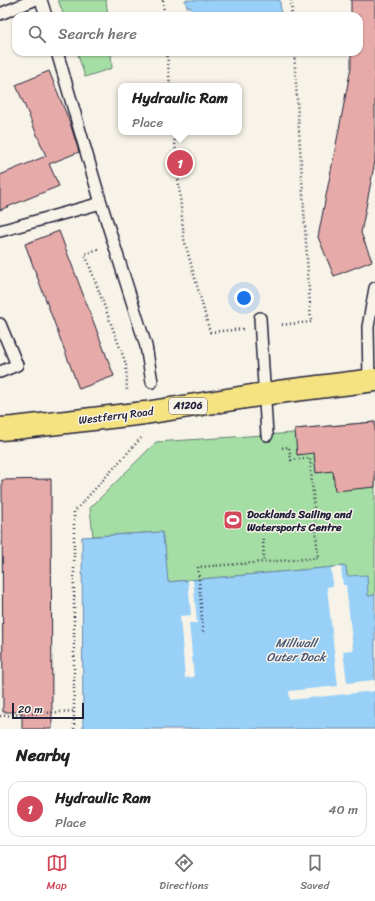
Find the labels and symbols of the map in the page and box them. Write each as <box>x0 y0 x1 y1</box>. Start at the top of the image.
pin: 1 <box>167 148 193 178</box>
your location <box>234 288 254 308</box>
road number: A1206 <box>169 398 207 414</box>
street label: Westferry Road <box>77 402 156 430</box>
place label: Docklands Sailing and Watersports Centre <box>247 505 353 537</box>
sports icon: Docklands Sailing and Watersports Centre <box>222 509 244 531</box>
water label: Millwall Outer Dock <box>266 632 327 668</box>
scale bar <box>12 701 84 720</box>

